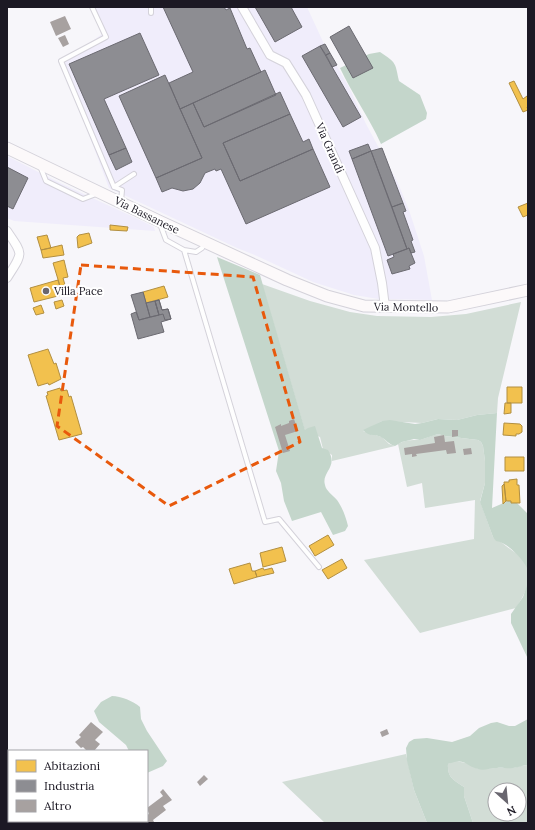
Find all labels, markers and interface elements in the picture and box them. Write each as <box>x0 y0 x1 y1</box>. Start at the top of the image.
street label: Via Grandi <box>312 120 347 175</box>
street label: Via Bassanese <box>111 193 182 237</box>
place label: Villa Pace <box>53 284 103 298</box>
marker: Villa Pace <box>41 286 51 296</box>
street label: Via Montello <box>373 299 438 315</box>
legend <box>8 750 148 822</box>
text: Abitazioni <box>43 758 100 773</box>
text: Industria <box>44 778 95 793</box>
north arrow <box>487 782 527 822</box>
text: Altro <box>43 798 72 813</box>
text: N <box>504 803 519 819</box>

